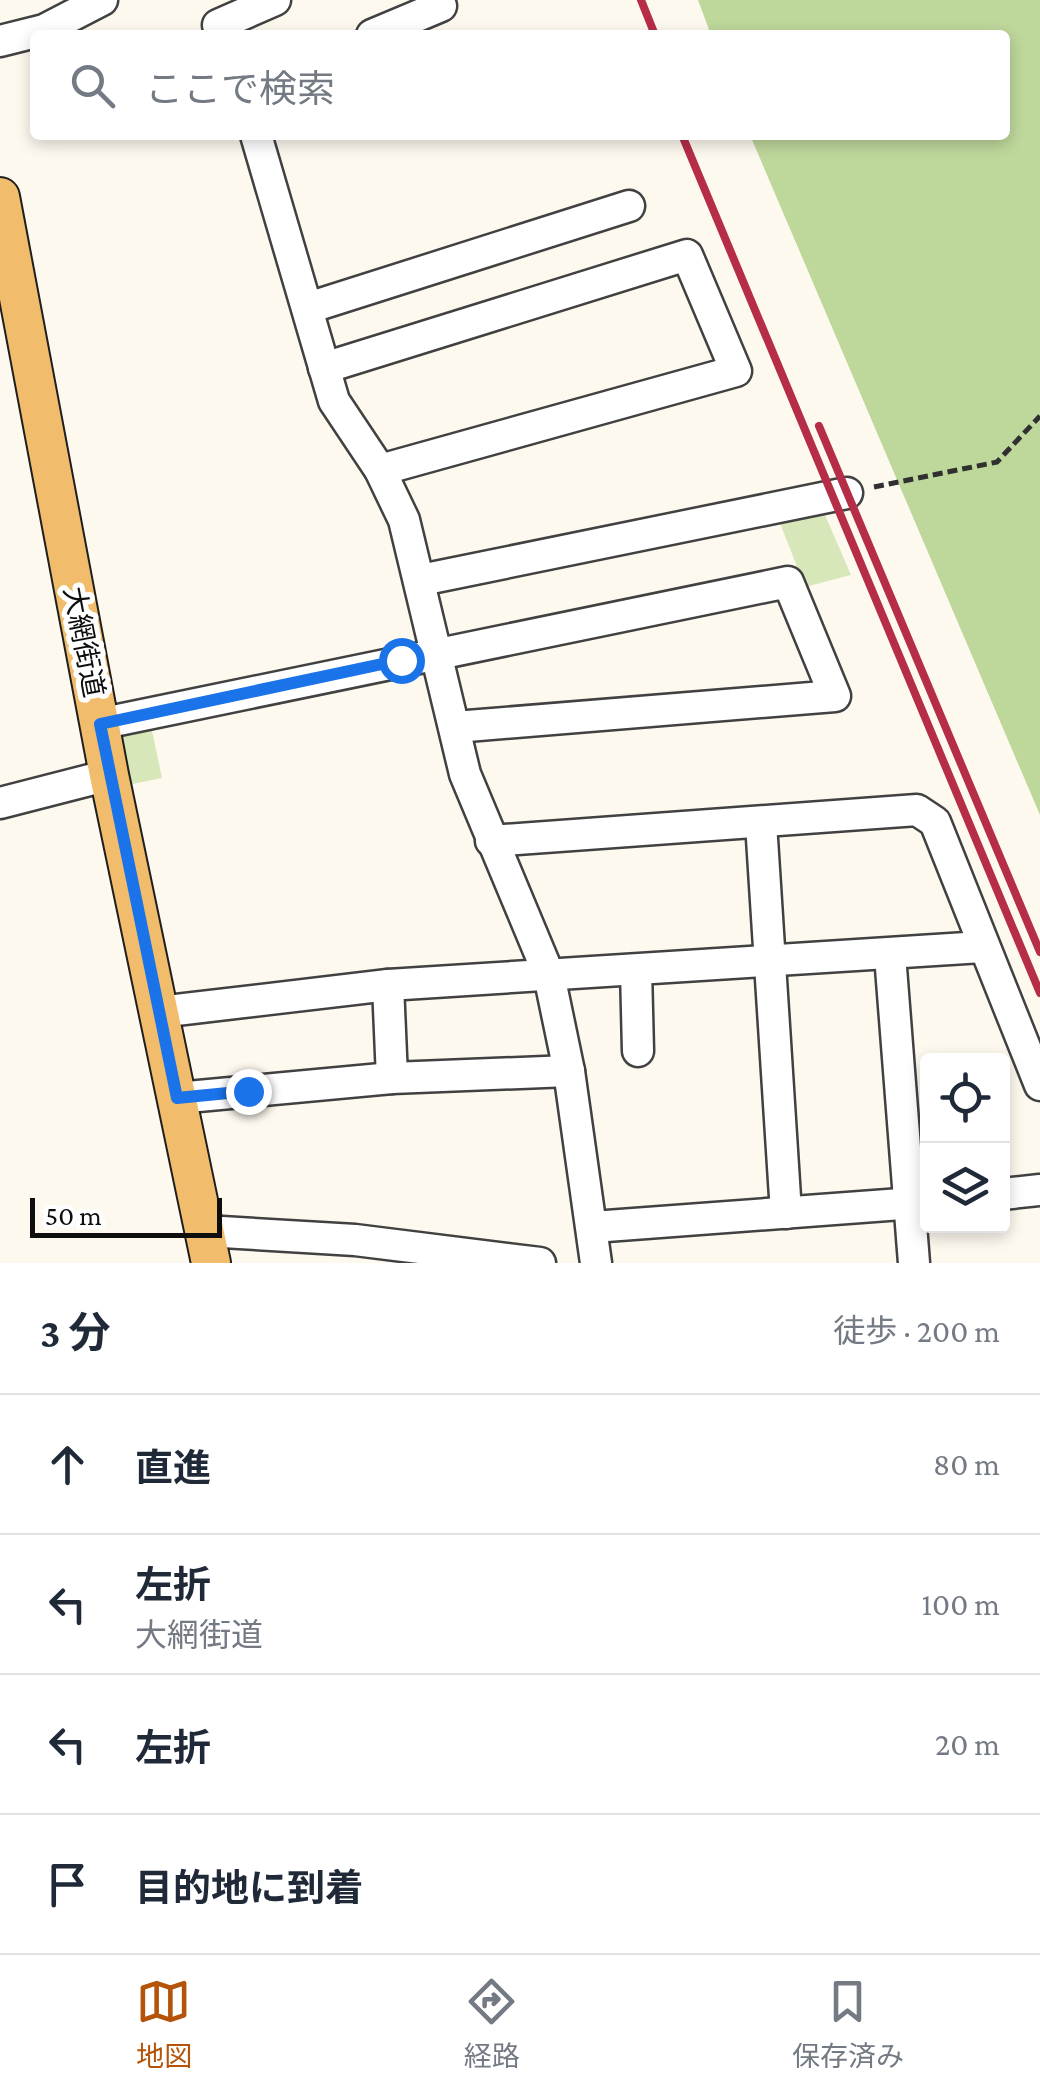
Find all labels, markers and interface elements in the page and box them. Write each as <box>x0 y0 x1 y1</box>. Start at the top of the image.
search box <box>30 30 1010 140</box>
icon: search <box>65 58 120 113</box>
text: ここで検索 <box>145 68 335 110</box>
street label: 大網街道 <box>58 584 110 700</box>
route start <box>379 638 425 684</box>
map controls <box>920 1053 1010 1233</box>
button: locate <box>920 1053 1010 1143</box>
route end <box>226 1069 272 1115</box>
button: layers <box>920 1143 1010 1233</box>
scale bar <box>30 1193 222 1238</box>
text: 50 m <box>45 1200 102 1231</box>
text: 3 分 <box>40 1309 111 1356</box>
text: 徒歩 · 200 m <box>833 1313 1000 1349</box>
icon: ahead <box>40 1437 95 1492</box>
text: 80 m <box>933 1446 1000 1482</box>
text: 直進 <box>135 1447 211 1489</box>
text: 左折 <box>135 1564 211 1606</box>
icon: left <box>40 1577 95 1632</box>
text: 100 m <box>921 1586 1000 1622</box>
text: 大網街道 <box>135 1617 263 1653</box>
icon: left <box>40 1717 95 1772</box>
text: 20 m <box>935 1726 1000 1762</box>
text: 左折 <box>135 1727 211 1769</box>
icon: arrive <box>40 1857 95 1912</box>
text: 目的地に到着 <box>135 1867 363 1909</box>
tab: 地図 <box>136 1974 192 2074</box>
tab: 経路 <box>464 1974 520 2074</box>
tab: 保存済み <box>792 1974 904 2074</box>

